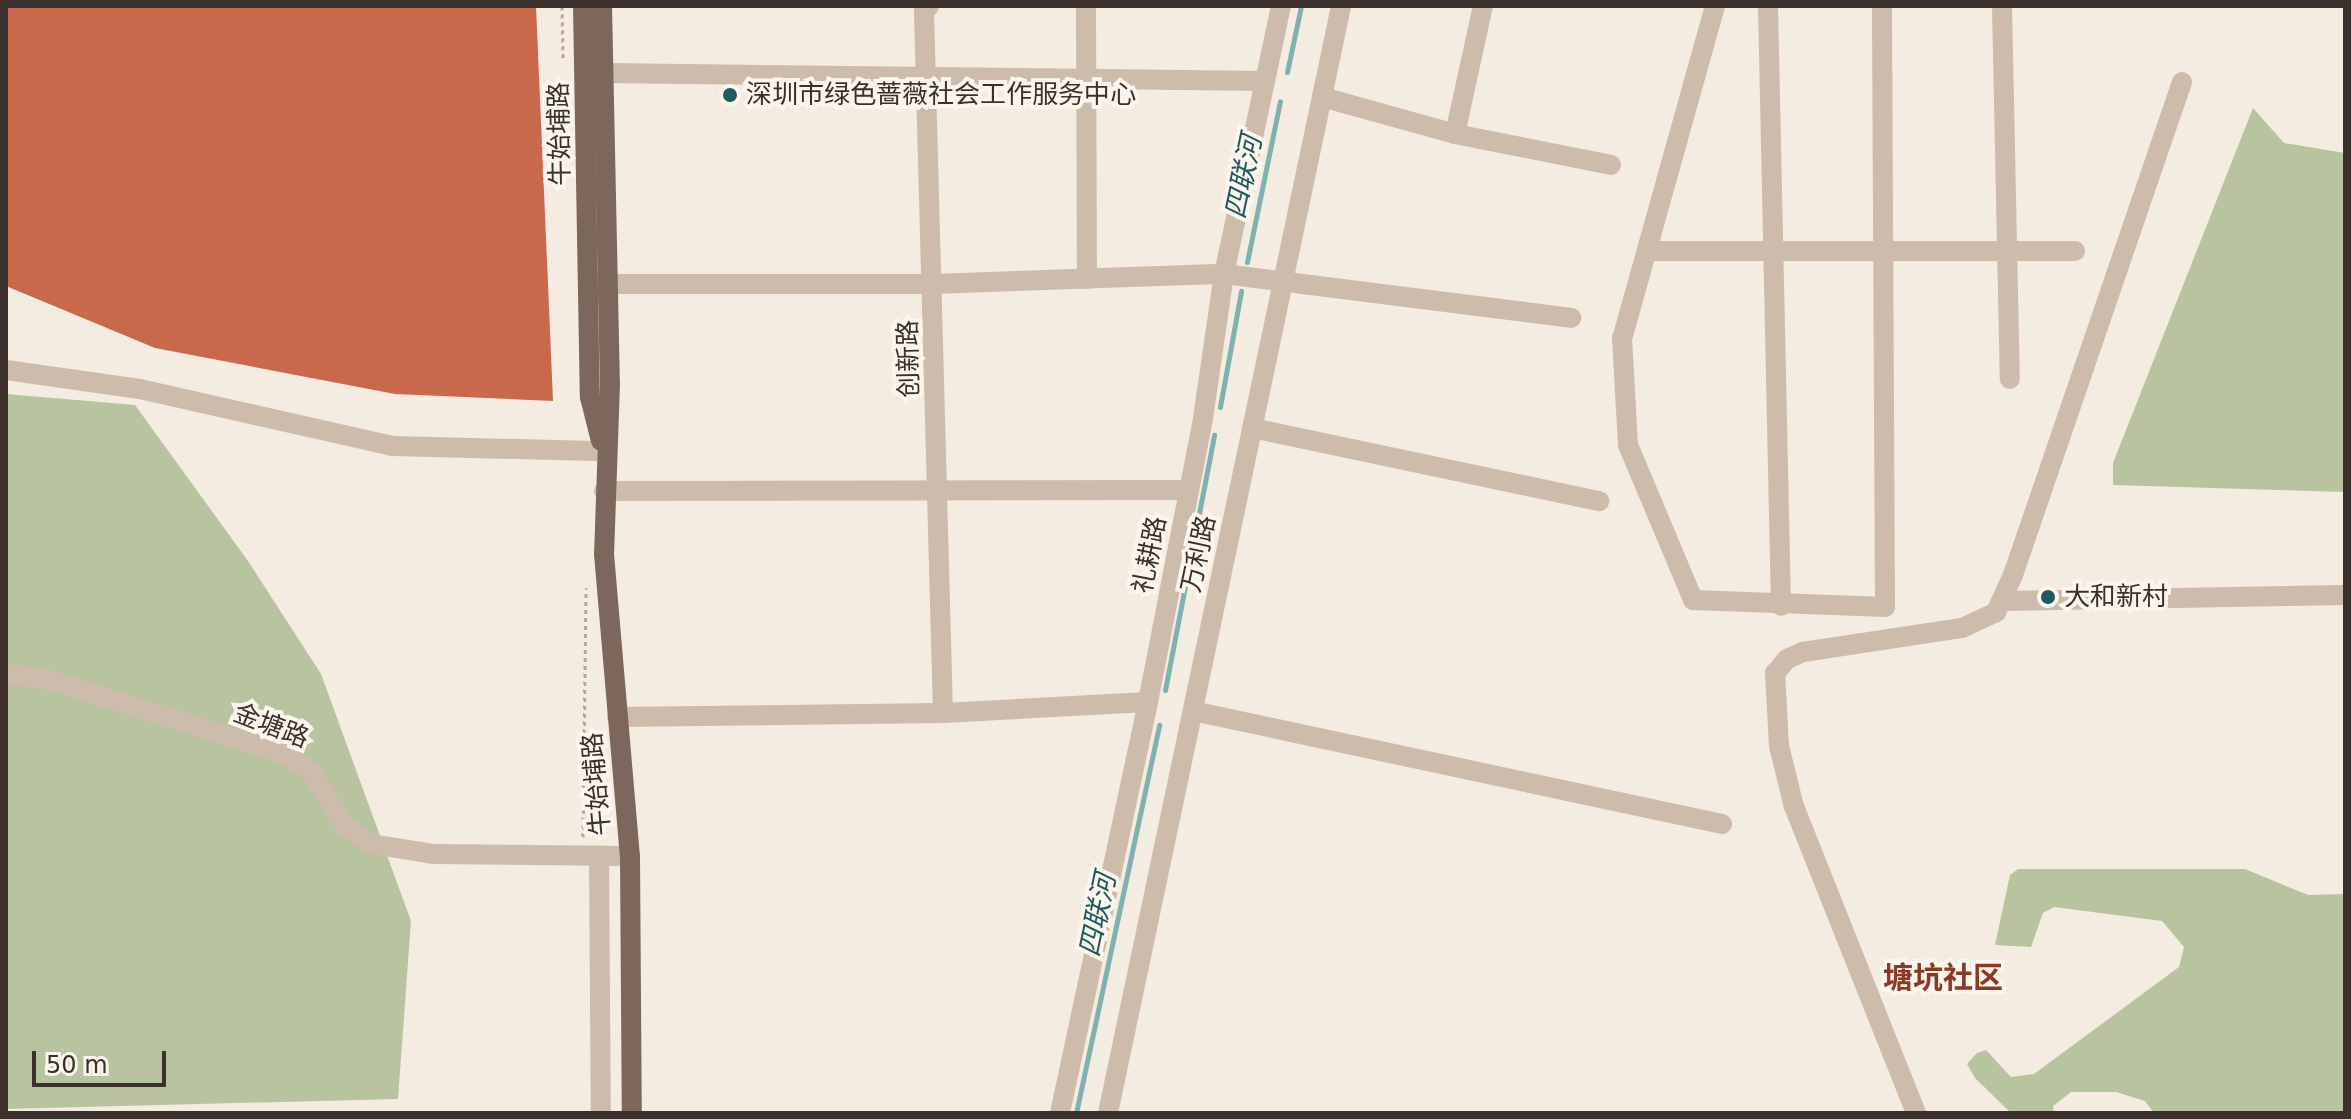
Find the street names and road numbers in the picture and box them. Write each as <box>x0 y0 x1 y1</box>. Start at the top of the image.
street label: 牛始埔路 <box>543 82 577 186</box>
street label: 创新路 <box>893 320 925 398</box>
street label: 万利路 <box>1176 513 1222 595</box>
street label: 礼耕路 <box>1127 514 1173 596</box>
street label: 金塘路 <box>229 697 313 755</box>
street label: 牛始埔路 <box>577 731 617 837</box>

